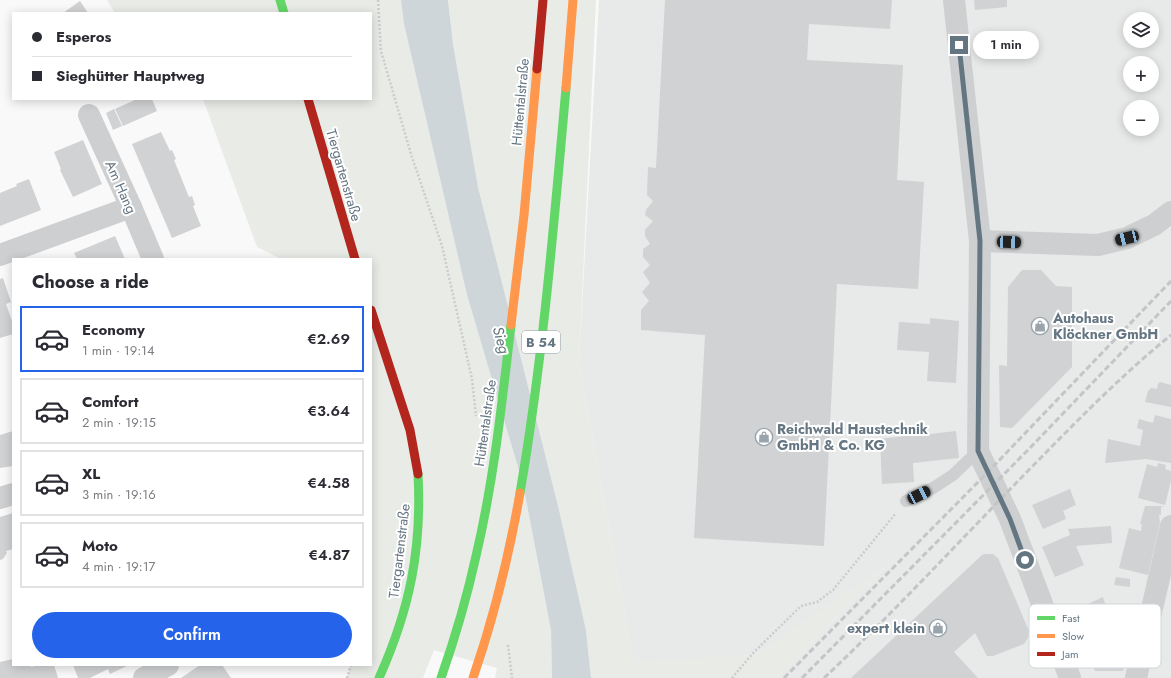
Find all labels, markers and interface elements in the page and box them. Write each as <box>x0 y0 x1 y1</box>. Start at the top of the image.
map controls <box>1123 12 1159 136</box>
button: layers <box>1123 12 1159 48</box>
text: Esperos <box>56 26 111 48</box>
callout: 1 min <box>973 31 1039 59</box>
text: 1 min <box>990 35 1022 54</box>
route end <box>950 36 968 54</box>
button: + <box>1123 56 1159 92</box>
street label: Hüttentalstraße <box>506 57 534 147</box>
text: Sieghütter Hauptweg <box>56 65 205 87</box>
button: − <box>1123 100 1159 136</box>
street label: Tiergartenstraße <box>321 127 367 223</box>
street label: Am Hang <box>100 157 142 217</box>
car <box>1114 229 1140 247</box>
car <box>997 236 1021 248</box>
text: Choose a ride <box>32 269 149 295</box>
place label: Autohaus Klöckner GmbH <box>1052 308 1158 344</box>
shop icon: Autohaus Klöckner GmbH <box>1030 316 1050 336</box>
text: Economy <box>82 319 145 341</box>
icon: car <box>34 321 70 357</box>
water label: Sieg <box>487 324 516 357</box>
text: €2.69 <box>307 328 350 350</box>
road number: B 54 <box>522 331 560 353</box>
text: 1 min · 19:14 <box>82 341 154 360</box>
street label: Hüttentalstraße <box>469 378 501 468</box>
text: Comfort <box>82 391 139 413</box>
icon: car <box>34 393 70 429</box>
text: €3.64 <box>308 400 350 422</box>
text: 2 min · 19:15 <box>82 413 156 432</box>
place label: Reichwald Haustechnik GmbH & Co. KG <box>777 419 928 455</box>
shop icon: Reichwald Haustechnik GmbH & Co. KG <box>754 427 774 447</box>
text: XL <box>82 463 100 485</box>
icon: car <box>34 465 70 501</box>
text: €4.58 <box>308 472 350 494</box>
car <box>906 484 932 506</box>
text: 3 min · 19:16 <box>82 485 156 504</box>
street label: Tiergartenstraße <box>383 503 415 599</box>
text: Moto <box>82 535 118 557</box>
icon: car <box>34 537 70 573</box>
text: €4.87 <box>308 544 350 566</box>
route start <box>1016 551 1034 569</box>
text: 4 min · 19:17 <box>82 557 155 576</box>
legend <box>1029 604 1161 668</box>
text: Fast <box>1062 610 1080 626</box>
button: Confirm <box>32 612 352 658</box>
place label: expert klein <box>847 618 925 638</box>
shop icon: expert klein <box>928 618 948 638</box>
text: Slow <box>1062 628 1084 644</box>
text: Jam <box>1060 646 1079 662</box>

